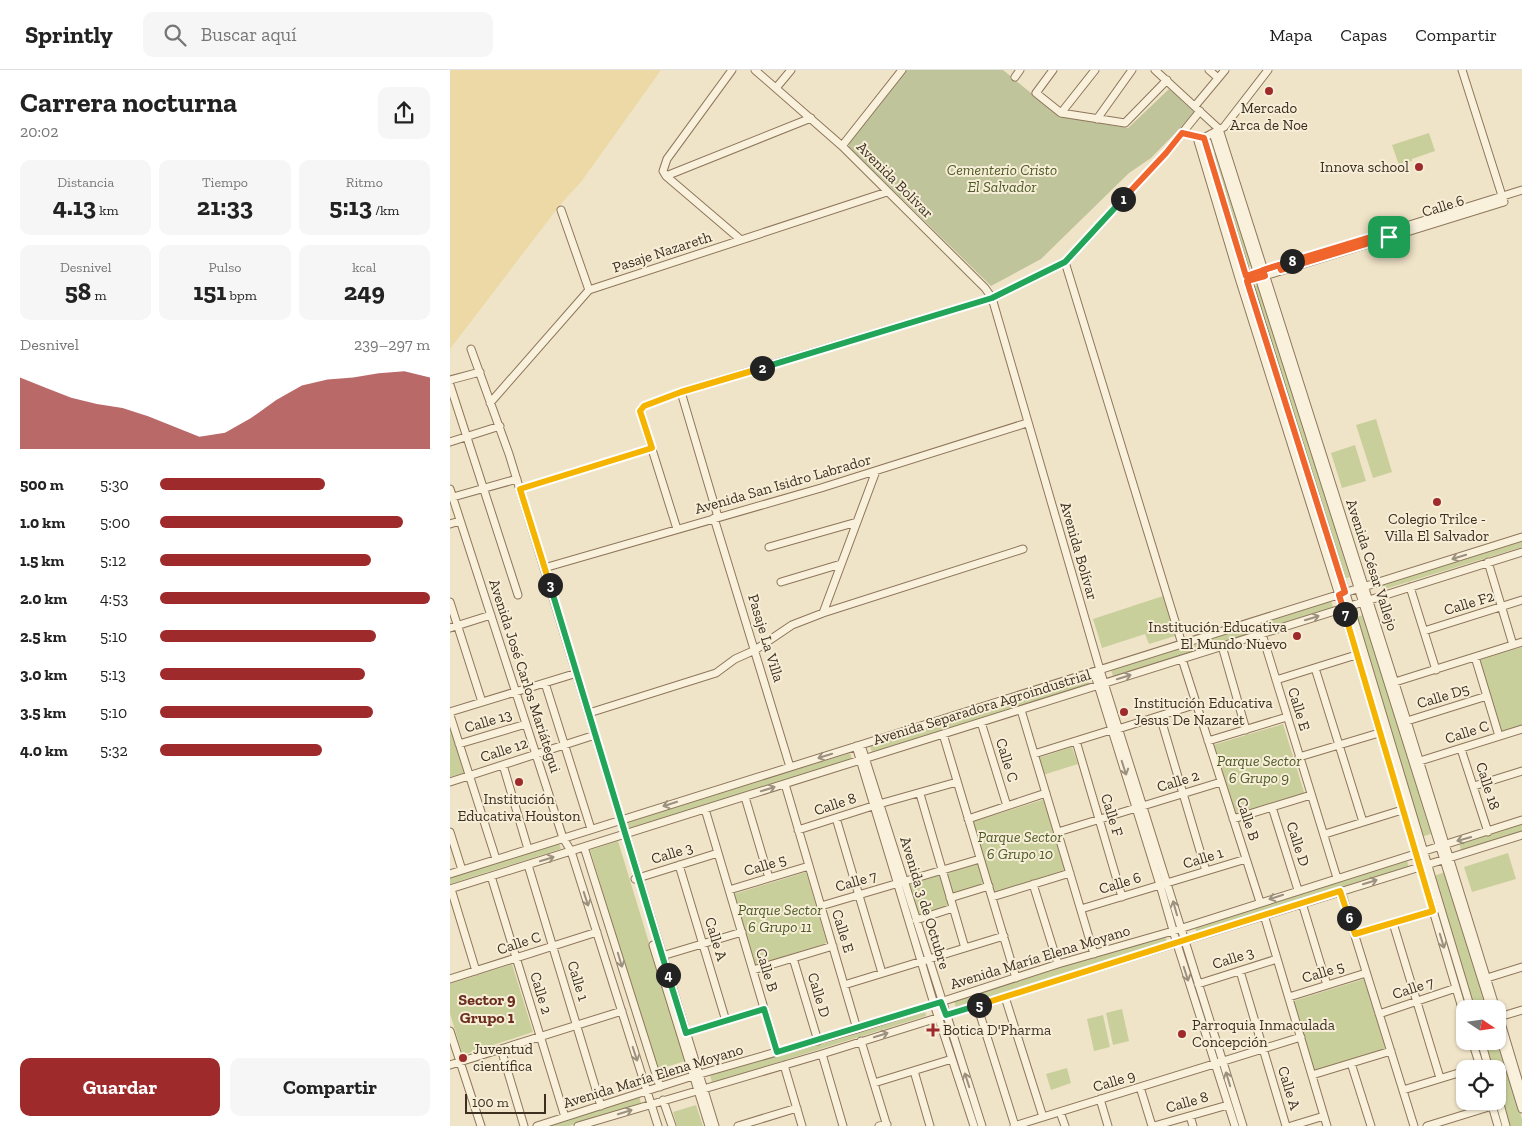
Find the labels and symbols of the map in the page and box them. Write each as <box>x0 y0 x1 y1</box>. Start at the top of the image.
marker: Mercado Arca de Noe <box>1263 85 1275 97</box>
place label: Mercado Arca de Noe <box>1230 99 1308 134</box>
street label: Avenida Bolívar <box>853 138 937 222</box>
place label: Innova school <box>1320 158 1409 176</box>
park label: Cementerio Cristo El Salvador <box>947 161 1057 196</box>
marker: Innova school <box>1413 161 1425 173</box>
pin: 1 <box>1110 186 1136 212</box>
street label: Calle 6 <box>1420 191 1466 221</box>
pin <box>1368 216 1410 258</box>
street label: Pasaje Nazareth <box>610 227 714 277</box>
pin: 8 <box>1280 248 1304 274</box>
pin: 2 <box>750 356 774 380</box>
street label: Avenida San Isidro Labrador <box>693 450 873 518</box>
marker: Colegio Trilce - Villa El Salvador <box>1431 496 1443 508</box>
street label: Avenida César Vallejo <box>1342 497 1402 633</box>
street label: Avenida Bolívar <box>1056 500 1102 602</box>
place label: Colegio Trilce - Villa El Salvador <box>1384 510 1489 545</box>
one-way arrow <box>1451 553 1467 563</box>
pin: 3 <box>538 572 562 598</box>
street label: Avenida José Carlos Mariátegui <box>485 577 565 775</box>
street label: Calle F2 <box>1442 587 1497 619</box>
street label: Pasaje La Villa <box>744 592 788 684</box>
pin: 7 <box>1332 602 1358 626</box>
one-way arrow <box>1304 613 1319 622</box>
place label: Institución Educativa El Mundo Nuevo <box>1148 618 1287 653</box>
marker: Institución Educativa El Mundo Nuevo <box>1291 630 1303 642</box>
street label: Avenida Separadora Agroindustrial <box>871 665 1093 749</box>
one-way arrow <box>1115 672 1131 682</box>
street label: Calle D5 <box>1415 679 1472 712</box>
street label: Calle E <box>1284 685 1314 733</box>
place label: Institución Educativa Jesus De Nazaret <box>1134 694 1273 729</box>
street label: Calle 13 <box>462 705 514 737</box>
marker: Institución Educativa Jesus De Nazaret <box>1118 706 1130 718</box>
street label: Calle C <box>1443 716 1491 748</box>
street label: Calle 12 <box>478 734 530 766</box>
street label: Calle C <box>992 736 1022 784</box>
one-way arrow <box>817 752 833 761</box>
park label: Parque Sector 6 Grupo 9 <box>1217 752 1302 787</box>
one-way arrow <box>1119 760 1129 776</box>
street label: Calle 18 <box>1472 760 1504 812</box>
street label: Calle 2 <box>1155 766 1201 796</box>
marker: Institución Educativa Houston <box>513 776 525 788</box>
one-way arrow <box>760 784 776 793</box>
street label: Calle 8 <box>812 789 858 819</box>
place label: Institución Educativa Houston <box>457 790 581 825</box>
street label: Calle F <box>1097 791 1127 839</box>
street label: Calle B <box>1233 795 1263 843</box>
one-way arrow <box>662 800 678 810</box>
street label: Calle D <box>1282 819 1314 869</box>
park label: Parque Sector 6 Grupo 10 <box>978 828 1063 863</box>
street label: Avenida 3 de Octubre <box>896 834 954 972</box>
one-way arrow <box>1457 834 1473 844</box>
street label: Calle 3 <box>649 838 695 868</box>
street label: Calle 1 <box>1181 843 1226 873</box>
street label: Calle 5 <box>742 850 789 880</box>
one-way arrow <box>538 853 554 863</box>
street label: Calle 7 <box>833 866 879 896</box>
street label: Calle 6 <box>1097 868 1143 898</box>
one-way arrow <box>1362 876 1378 886</box>
one-way arrow <box>582 891 592 907</box>
one-way arrow <box>1269 893 1285 903</box>
one-way arrow <box>1169 900 1179 916</box>
park label: Parque Sector 6 Grupo 11 <box>738 901 823 936</box>
pin: 6 <box>1336 906 1362 930</box>
street label: Calle E <box>828 907 858 955</box>
street label: Calle A <box>701 915 731 963</box>
street label: Avenida María Elena Moyano <box>948 921 1132 993</box>
street label: Calle C <box>495 927 543 959</box>
one-way arrow <box>1437 933 1447 949</box>
street label: Calle 3 <box>1210 943 1256 973</box>
street label: Calle B <box>752 946 782 994</box>
one-way arrow <box>615 952 625 968</box>
street label: Calle 5 <box>1300 957 1347 987</box>
street label: Calle 1 <box>563 959 593 1004</box>
pin: 4 <box>656 962 680 988</box>
one-way arrow <box>1182 966 1192 982</box>
street label: Calle 2 <box>526 970 556 1016</box>
street label: Calle D <box>804 970 834 1020</box>
street label: Calle 7 <box>1390 973 1436 1003</box>
district label: Sector 9 Grupo 1 <box>458 990 516 1027</box>
pin: 5 <box>966 992 992 1018</box>
north arrow <box>1456 1000 1506 1050</box>
place label: Parroquia Inmaculada Concepción <box>1192 1016 1335 1051</box>
place label: Botica D'Pharma <box>943 1021 1051 1039</box>
marker: Botica D'Pharma <box>927 1024 939 1036</box>
marker: Parroquia Inmaculada Concepción <box>1176 1028 1188 1040</box>
one-way arrow <box>873 1030 889 1040</box>
place label: Juventud científica <box>473 1040 534 1075</box>
street label: Avenida María Elena Moyano <box>561 1040 745 1112</box>
one-way arrow <box>631 1046 641 1062</box>
marker: Juventud científica <box>457 1052 469 1064</box>
street label: Calle A <box>1274 1064 1304 1112</box>
street label: Calle 9 <box>1091 1066 1137 1096</box>
one-way arrow <box>961 1072 971 1088</box>
one-way arrow <box>1223 1072 1233 1088</box>
street label: Calle 8 <box>1164 1087 1210 1117</box>
scale bar <box>465 1091 546 1114</box>
one-way arrow <box>616 1106 632 1116</box>

